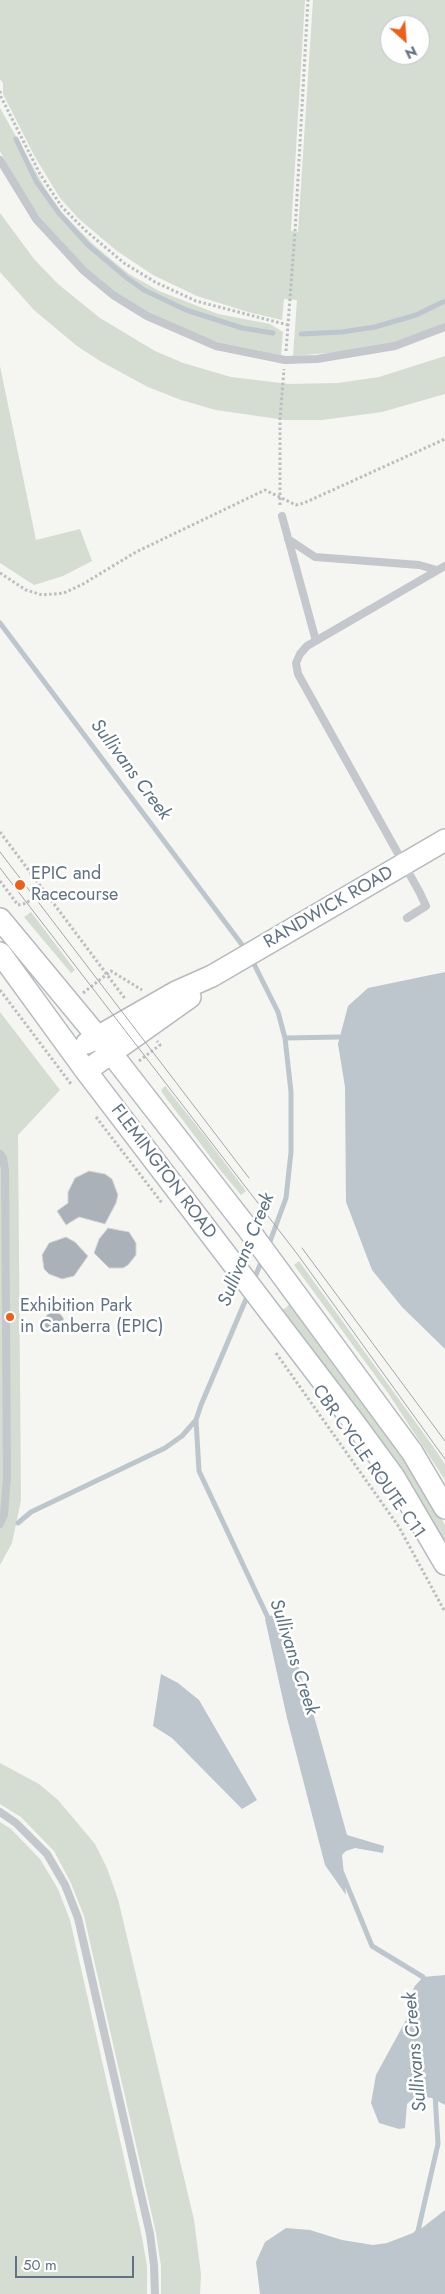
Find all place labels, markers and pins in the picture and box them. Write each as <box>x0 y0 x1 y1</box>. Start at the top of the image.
place label: EPIC and Racecourse <box>31 864 118 906</box>
marker: EPIC and Racecourse <box>13 878 27 892</box>
place label: Exhibition Park in Canberra (EPIC) <box>20 1296 164 1338</box>
marker: Exhibition Park in Canberra (EPIC) <box>4 1311 16 1323</box>

